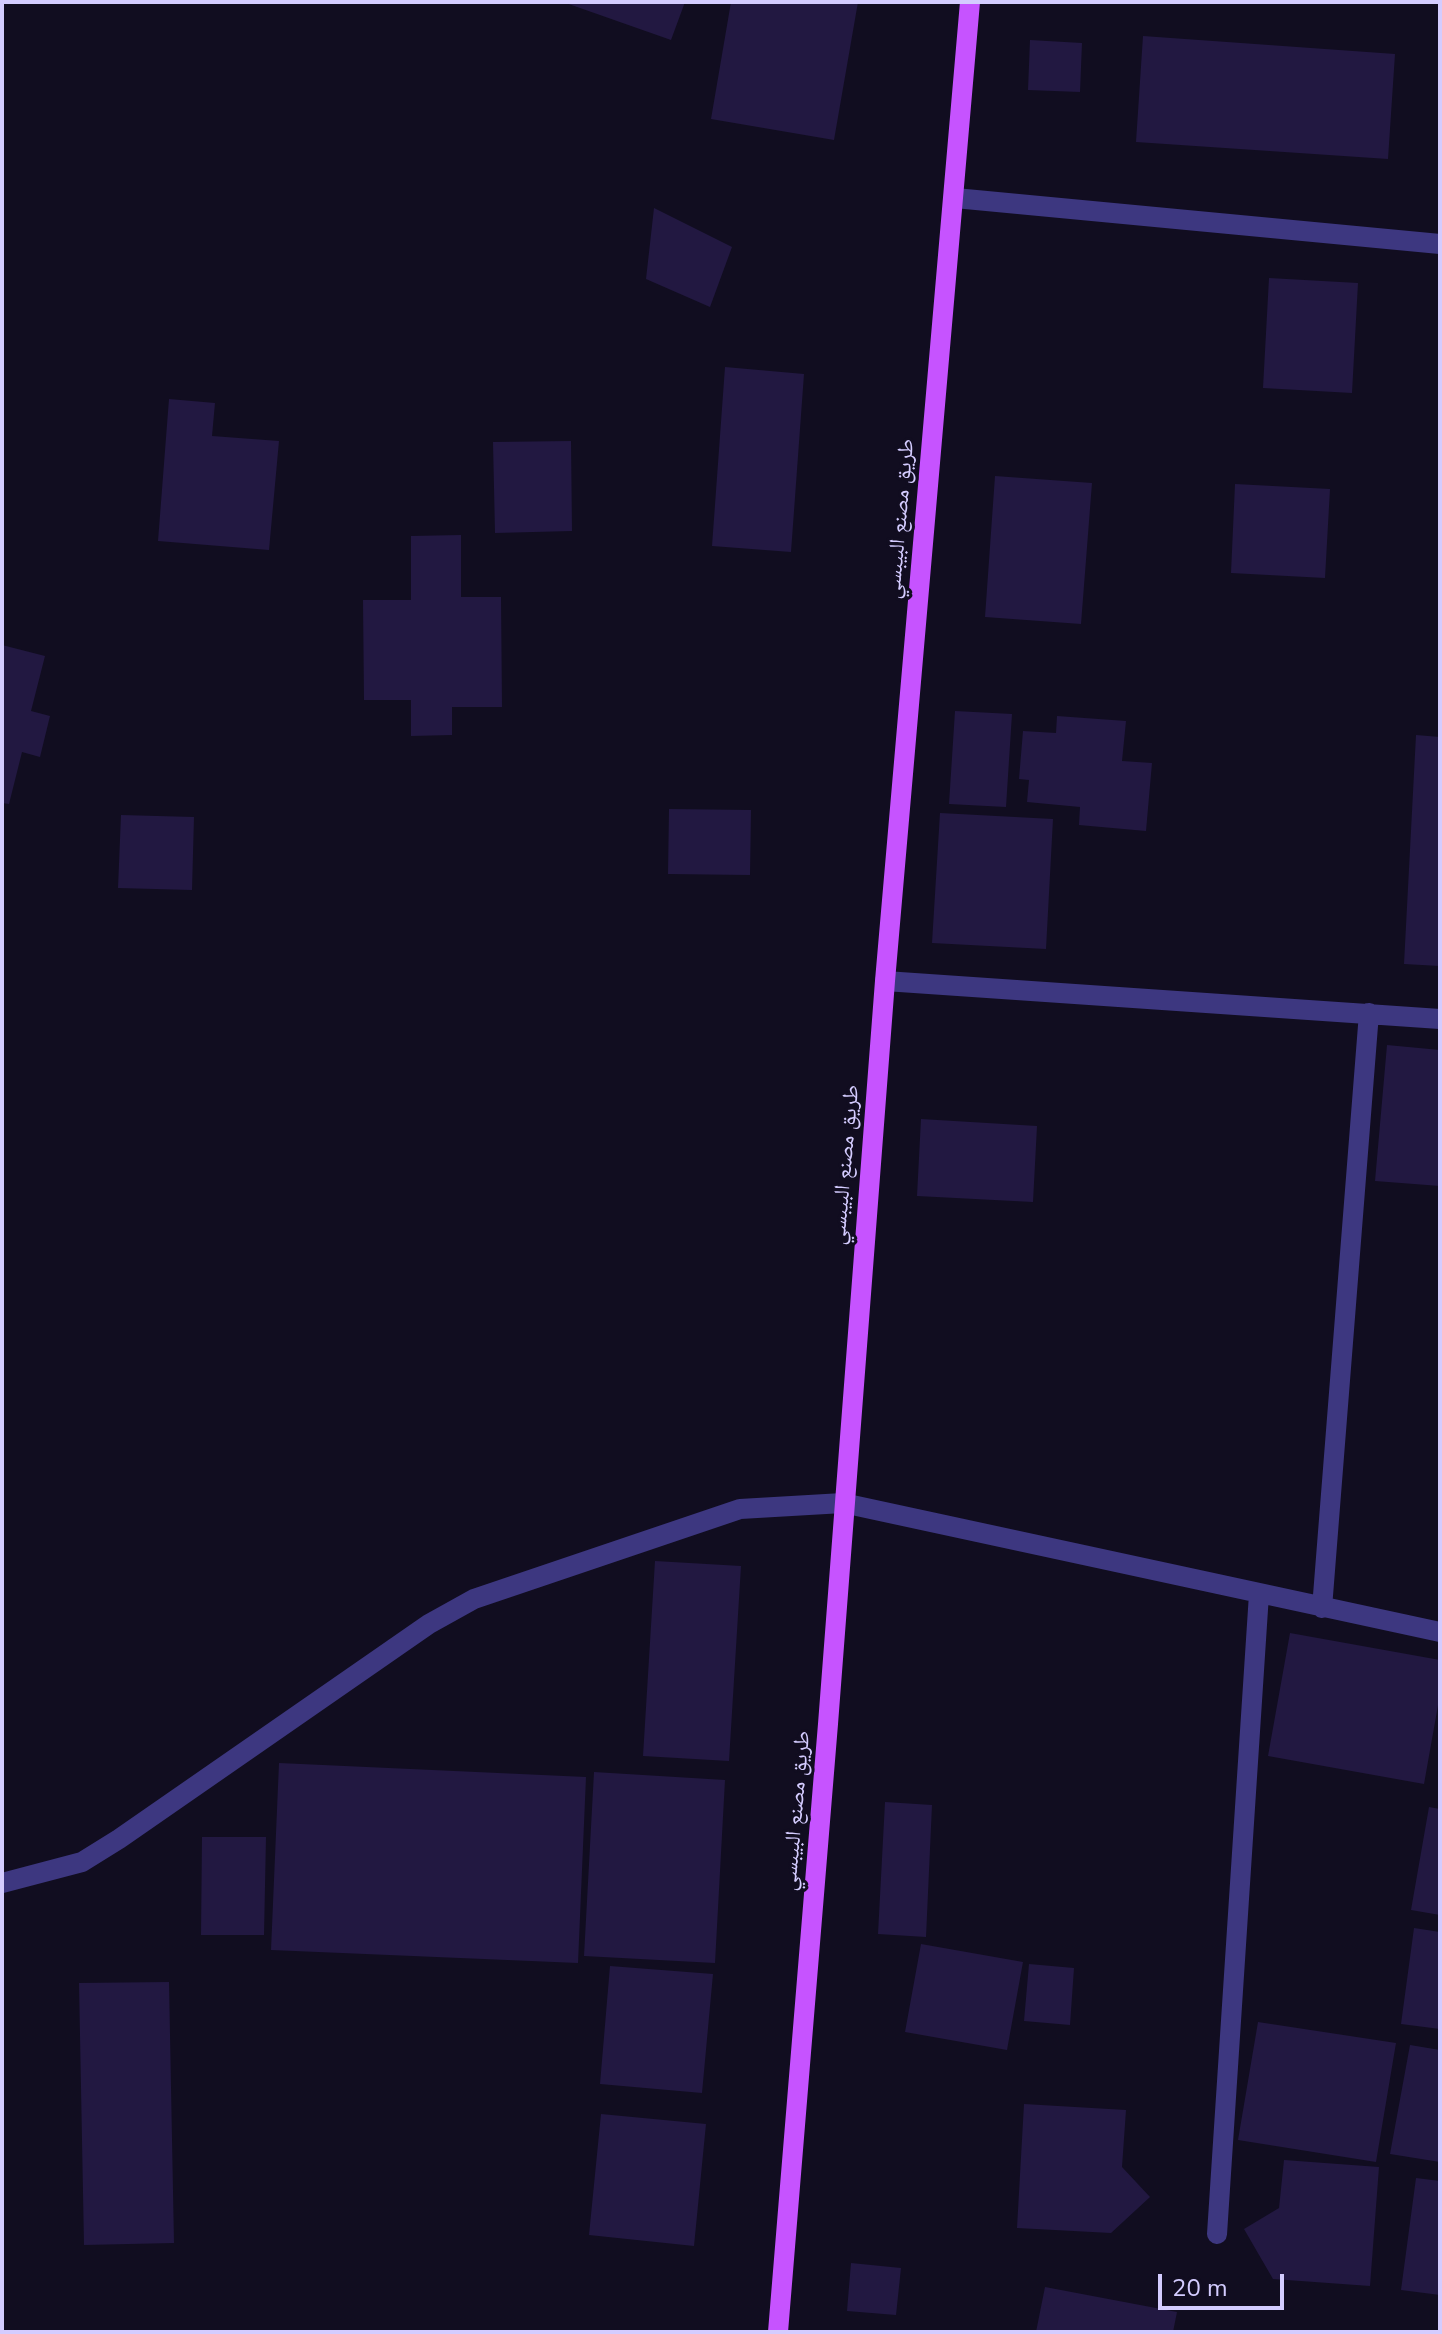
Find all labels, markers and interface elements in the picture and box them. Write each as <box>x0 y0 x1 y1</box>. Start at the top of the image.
street label: طريق مصنع البيبسي <box>881 438 921 600</box>
street label: طريق مصنع البيبسي <box>826 1084 866 1246</box>
street label: طريق مصنع البيبسي <box>777 1730 817 1892</box>
scale bar <box>1162 2258 1288 2308</box>
text: 20 m <box>1172 2272 1228 2304</box>

